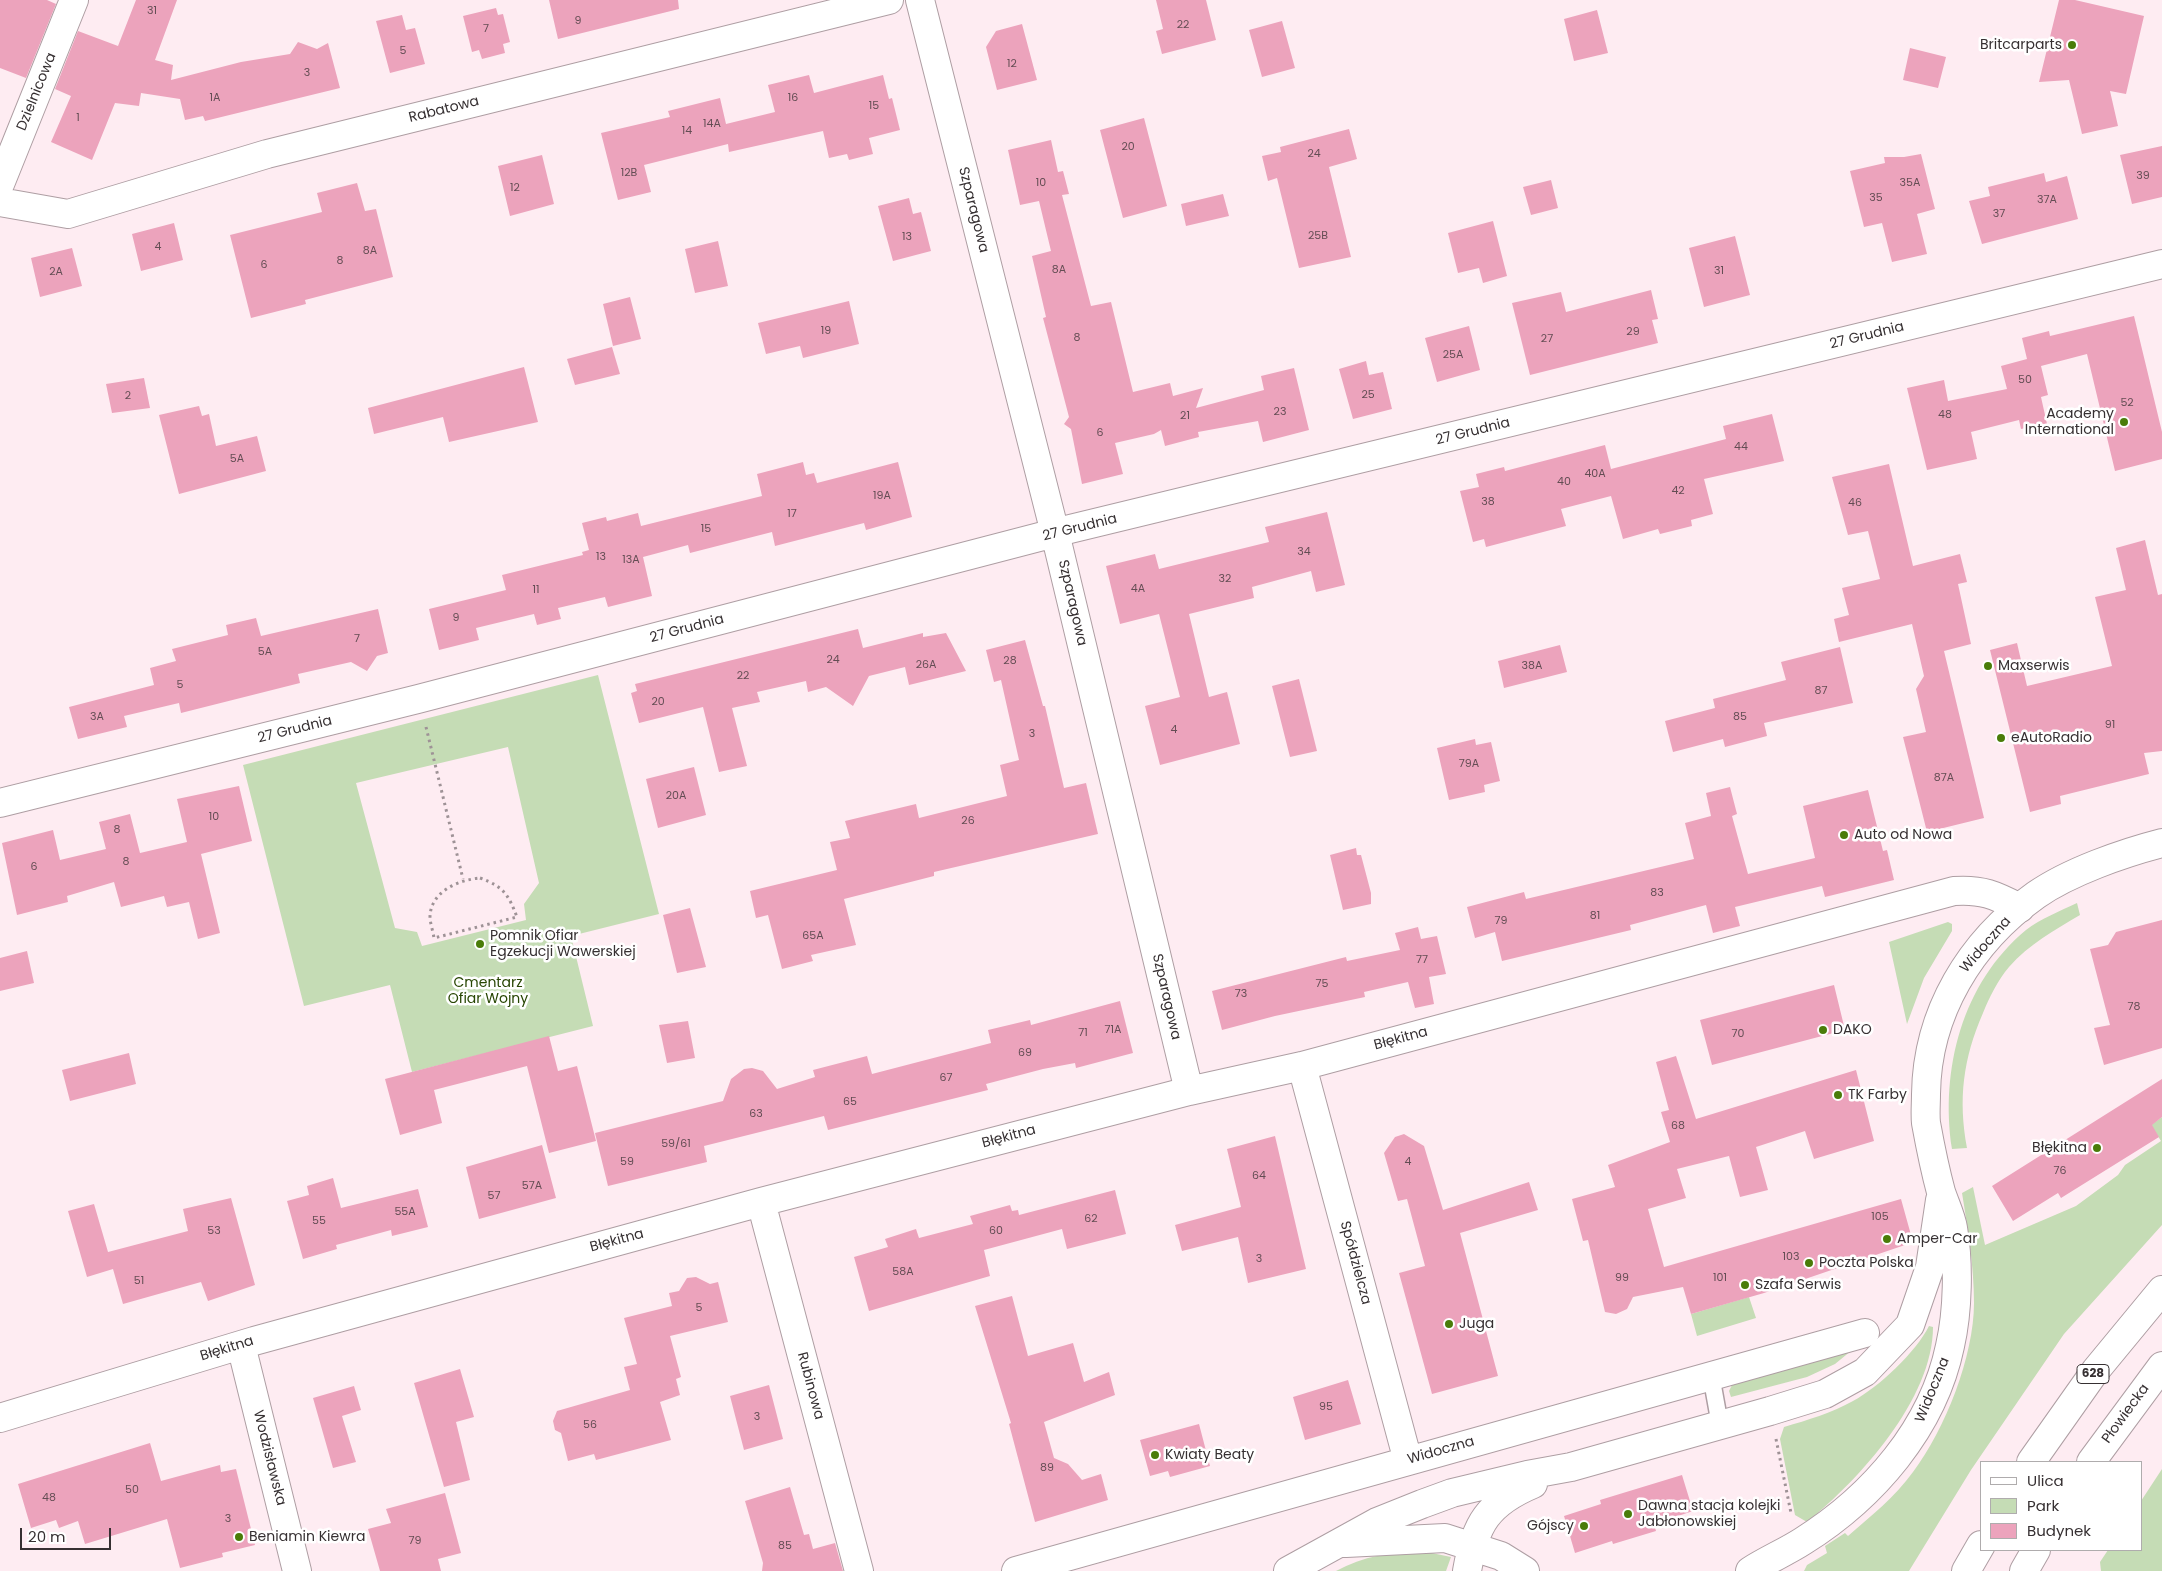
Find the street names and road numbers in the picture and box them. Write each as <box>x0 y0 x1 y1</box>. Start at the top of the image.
street label: Dzielnicowa <box>14 51 60 133</box>
street label: Rabatowa <box>407 93 481 127</box>
street label: Szparagowa <box>954 165 992 255</box>
street label: 27 Grudnia <box>1828 319 1906 353</box>
street label: 27 Grudnia <box>1434 415 1512 449</box>
street label: 27 Grudnia <box>1041 511 1119 545</box>
street label: Szparagowa <box>1054 558 1090 648</box>
street label: 27 Grudnia <box>648 611 726 647</box>
street label: 27 Grudnia <box>256 713 334 747</box>
street label: Widoczna <box>1957 914 2015 976</box>
street label: Szparagowa <box>1148 952 1184 1042</box>
street label: Błękitna <box>1372 1024 1430 1054</box>
street label: Błękitna <box>980 1122 1038 1152</box>
street label: Spółdzielcza <box>1336 1219 1374 1307</box>
street label: Błękitna <box>588 1226 646 1256</box>
street label: Błękitna <box>198 1333 256 1365</box>
street label: Rubinowa <box>793 1350 827 1422</box>
street label: Widoczna <box>1912 1355 1954 1425</box>
road number: 628 <box>2077 1365 2109 1384</box>
street label: Płowiecka <box>2099 1381 2153 1447</box>
street label: Wodzisławska <box>249 1409 289 1507</box>
street label: Widoczna <box>1406 1433 1476 1469</box>

